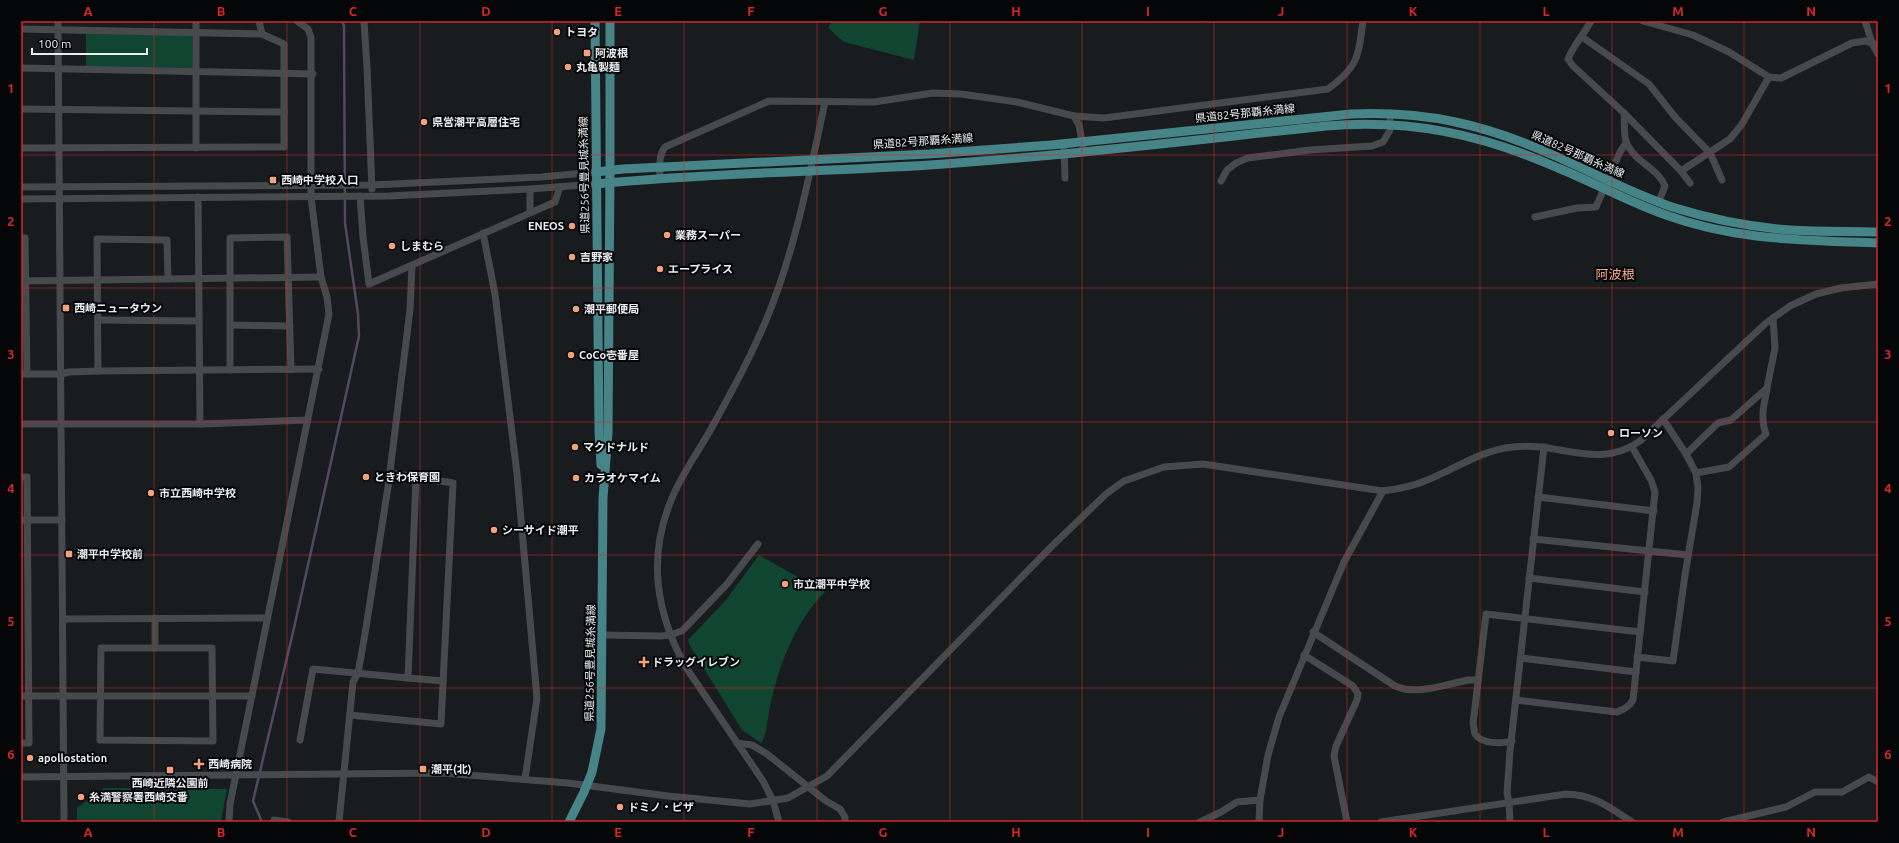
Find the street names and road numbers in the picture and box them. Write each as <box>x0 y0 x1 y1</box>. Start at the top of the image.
street label: 県道82号那覇糸満線 <box>1194 102 1296 124</box>
street label: 県道256号豊見城糸満線 <box>577 116 591 234</box>
street label: 県道82号那覇糸満線 <box>1530 128 1626 180</box>
street label: 県道82号那覇糸満線 <box>872 132 974 150</box>
street label: 県道256号豊見城糸満線 <box>583 604 597 722</box>

